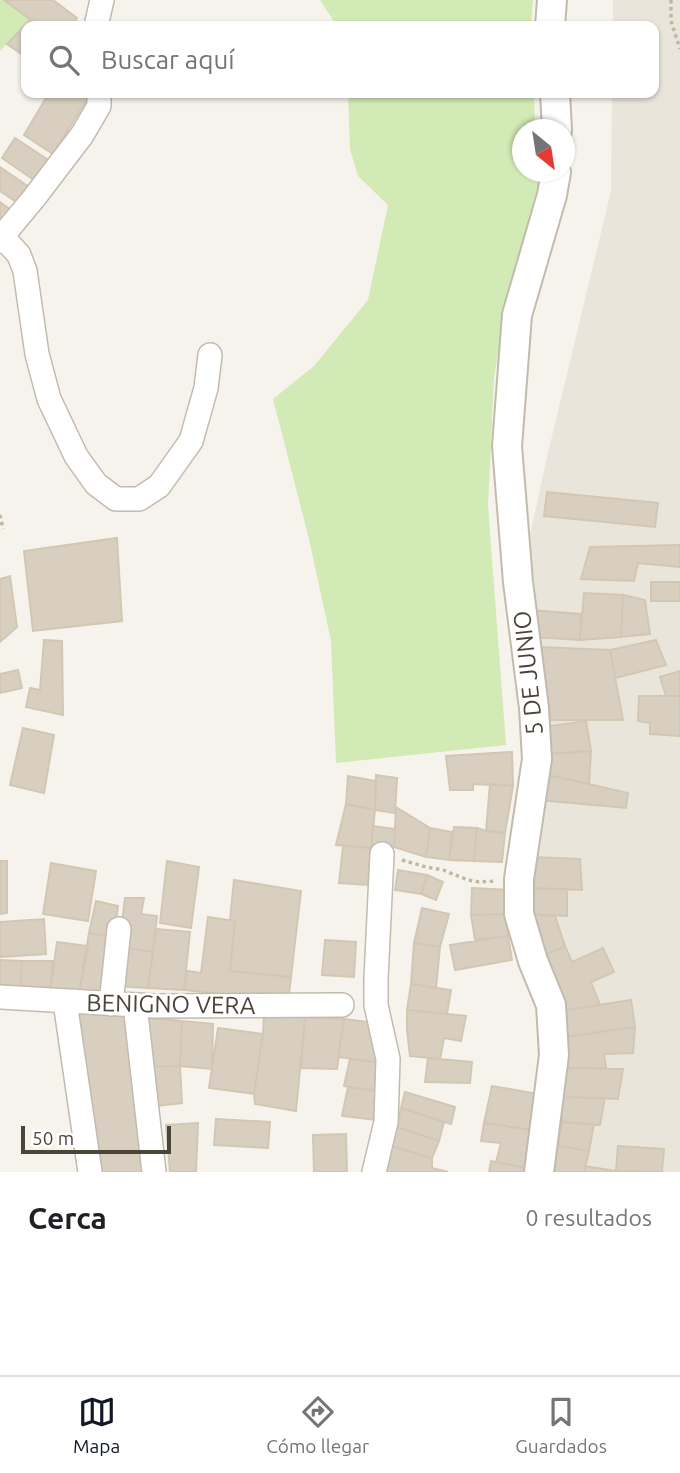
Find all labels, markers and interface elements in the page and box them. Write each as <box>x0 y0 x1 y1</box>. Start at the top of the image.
search box <box>21 21 659 98</box>
icon: search <box>45 41 83 79</box>
text: Buscar aquí <box>101 45 235 74</box>
north arrow <box>512 119 575 182</box>
street label: 5 DE JUNIO <box>508 609 548 737</box>
street label: BENIGNO VERA <box>86 989 256 1019</box>
scale bar <box>21 1123 172 1155</box>
text: 50 m <box>32 1127 74 1149</box>
text: Cerca <box>28 1201 107 1235</box>
text: 0 resultados <box>526 1205 652 1230</box>
tab: Mapa <box>73 1393 120 1457</box>
tab: Cómo llegar <box>266 1393 369 1457</box>
tab: Guardados <box>515 1393 607 1457</box>

